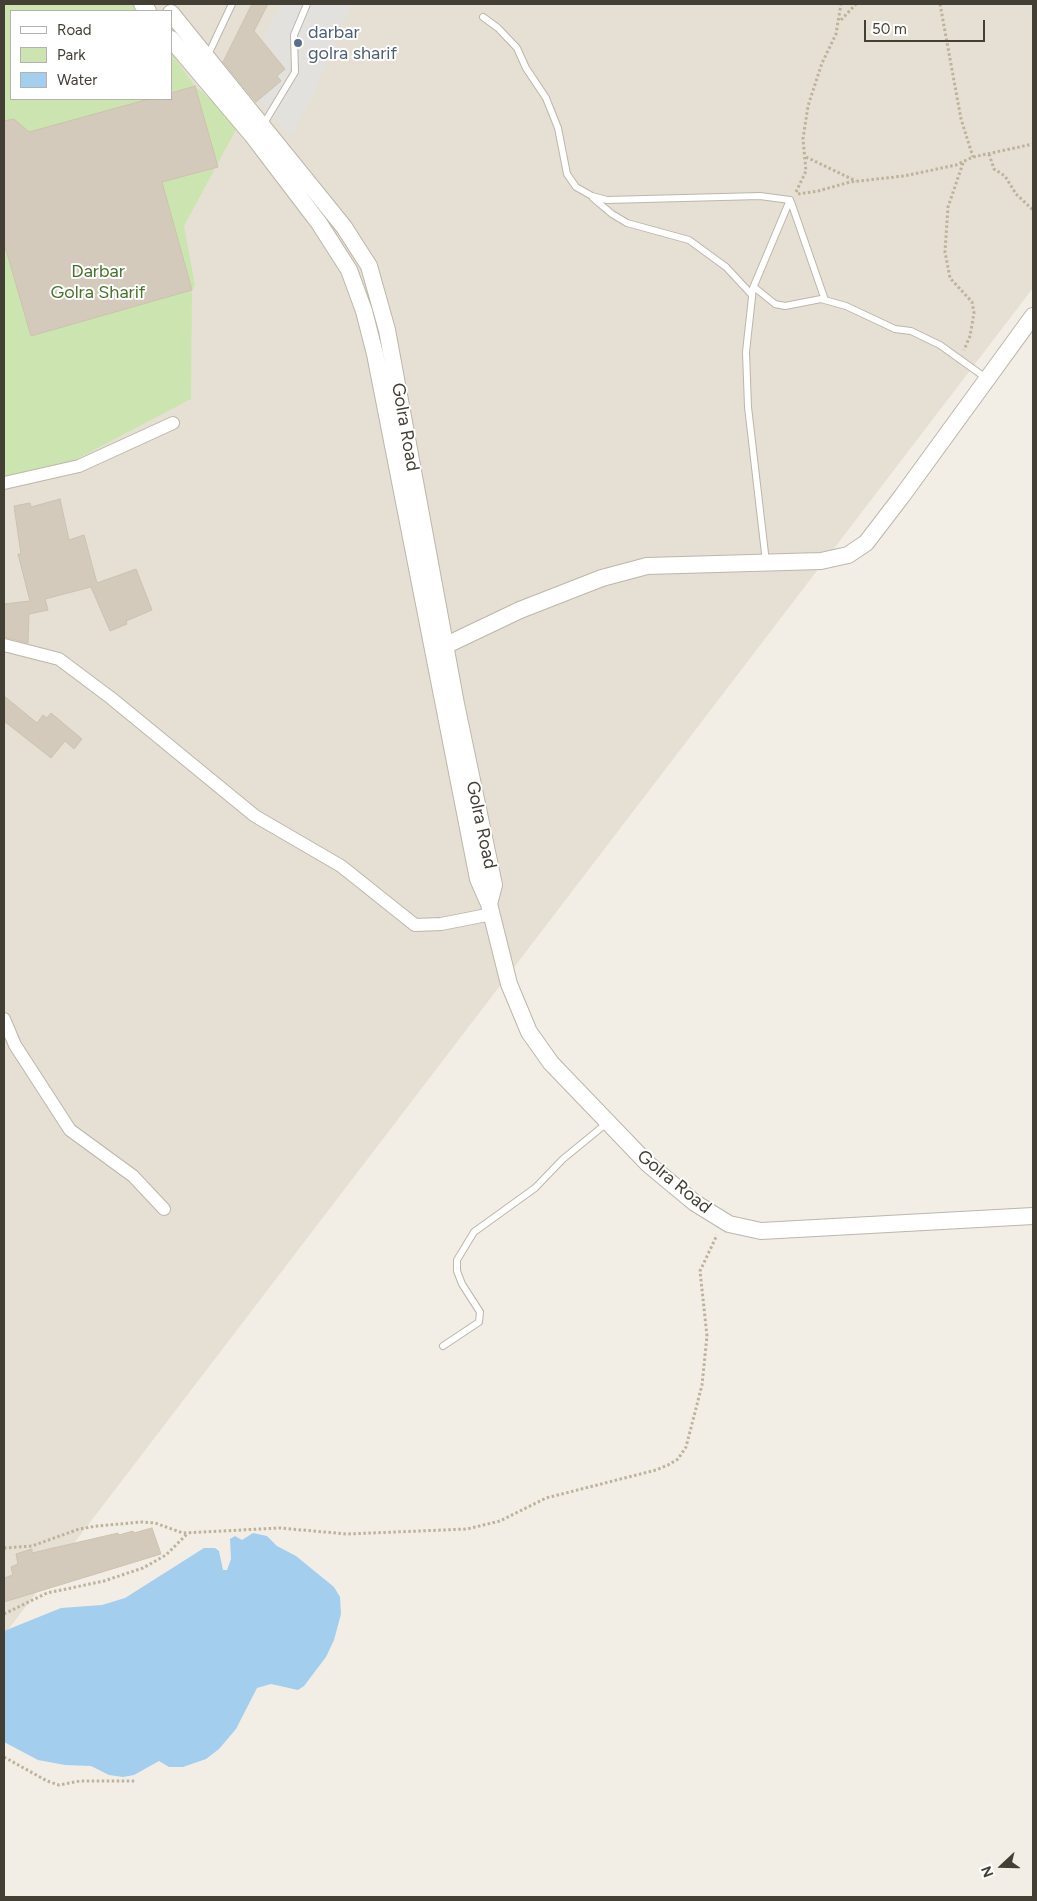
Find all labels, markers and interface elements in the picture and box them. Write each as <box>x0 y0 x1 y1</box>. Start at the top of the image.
legend <box>10 10 172 100</box>
scale bar <box>867 10 988 42</box>
text: 50 m <box>872 20 907 38</box>
text: Road <box>57 21 92 39</box>
place label: darbar golra sharif <box>308 22 397 64</box>
marker: darbar golra sharif <box>292 37 304 49</box>
text: Park <box>57 46 86 64</box>
text: Water <box>57 71 97 89</box>
park label: Darbar Golra Sharif <box>51 261 145 304</box>
street label: Golra Road <box>387 381 423 473</box>
street label: Golra Road <box>461 779 501 871</box>
street label: Golra Road <box>633 1146 715 1218</box>
north arrow <box>977 1841 1027 1891</box>
text: N <box>978 1863 997 1880</box>

